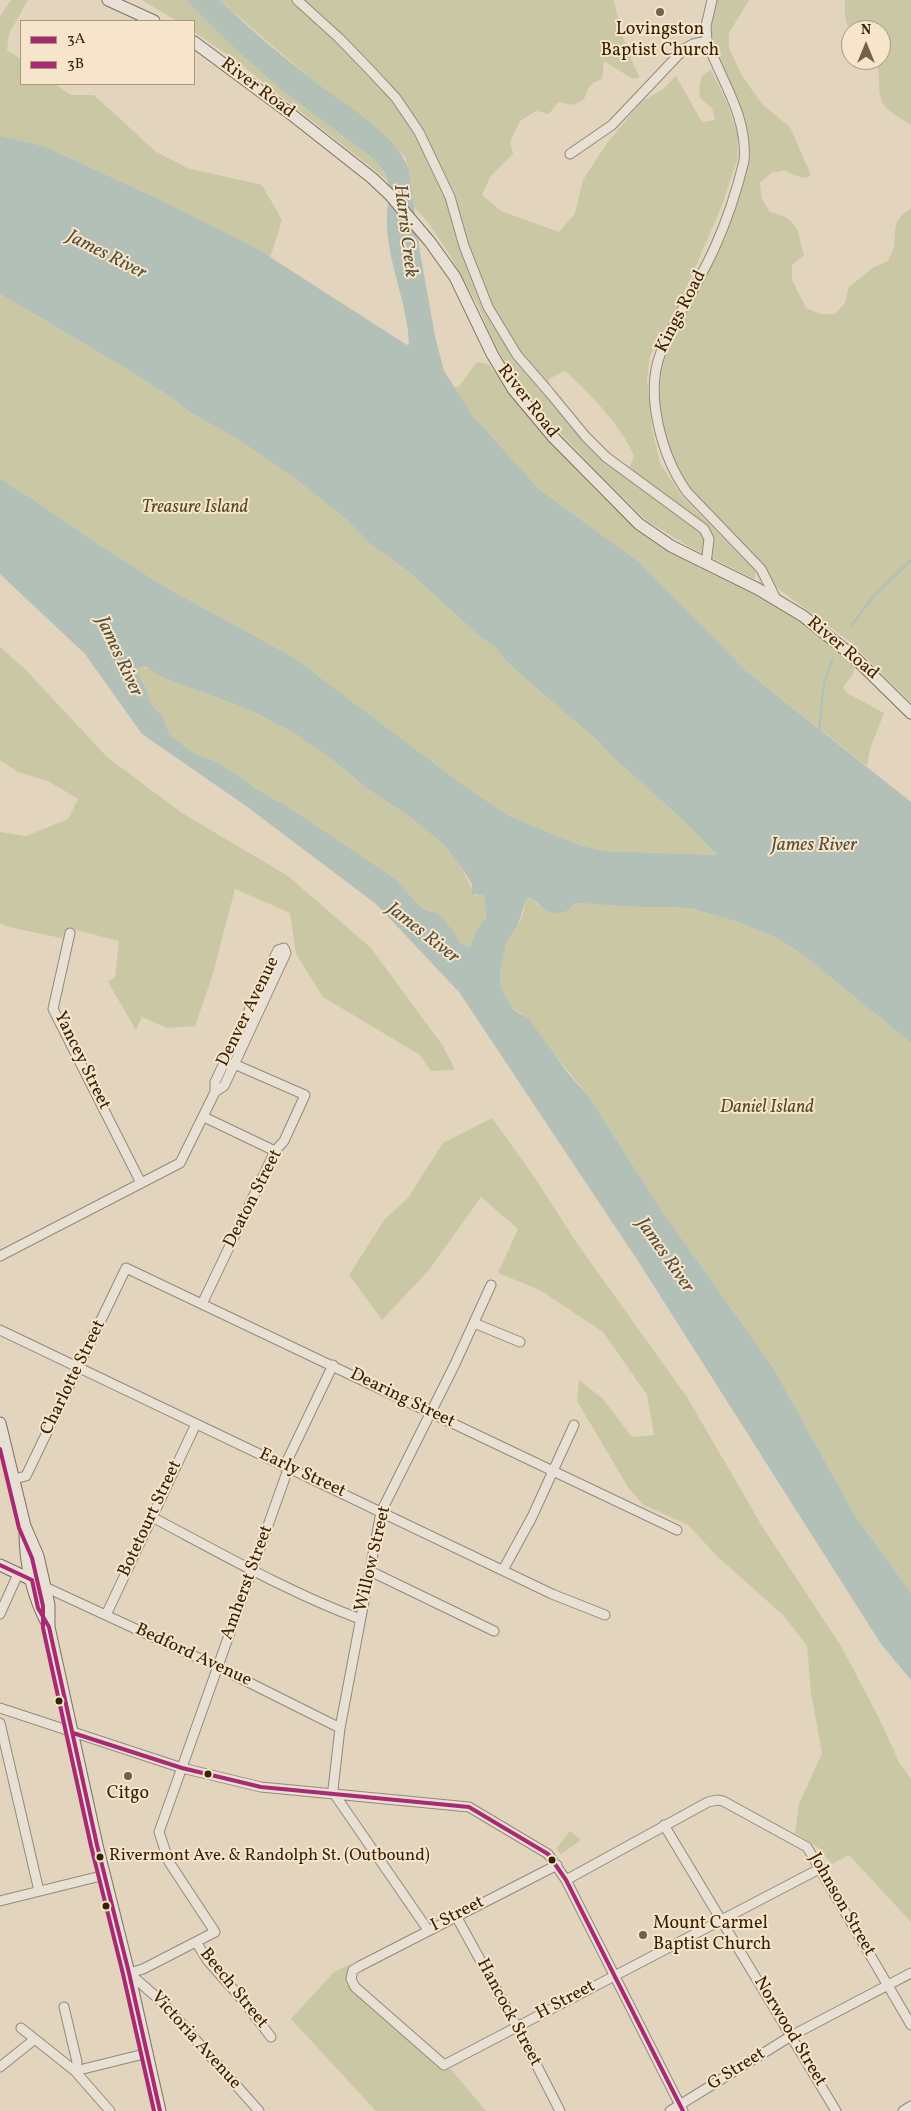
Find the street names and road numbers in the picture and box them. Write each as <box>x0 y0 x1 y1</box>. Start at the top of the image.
street label: River Road <box>216 54 298 124</box>
street label: Kings Road <box>652 267 712 357</box>
street label: River Road <box>492 361 562 443</box>
street label: River Road <box>802 613 882 685</box>
street label: Denver Avenue <box>213 954 285 1070</box>
street label: Yancey Street <box>48 1008 114 1114</box>
street label: Deaton Street <box>220 1146 288 1252</box>
street label: Charlotte Street <box>37 1317 111 1439</box>
street label: Dearing Street <box>346 1364 458 1434</box>
street label: Early Street <box>255 1445 349 1503</box>
street label: Botetourt Street <box>115 1457 187 1581</box>
street label: Willow Street <box>351 1504 397 1614</box>
street label: Amherst Street <box>217 1523 279 1643</box>
street label: Bedford Avenue <box>131 1620 255 1692</box>
street label: Johnson Street <box>803 1850 879 1960</box>
street label: I Street <box>428 1892 488 1938</box>
street label: Beech Street <box>194 1944 272 2034</box>
street label: Hancock Street <box>471 1955 545 2071</box>
street label: Norwood Street <box>748 1973 830 2091</box>
street label: H Street <box>533 1976 599 2026</box>
street label: Victoria Avenue <box>145 1987 245 2095</box>
street label: G Street <box>704 2044 770 2096</box>

